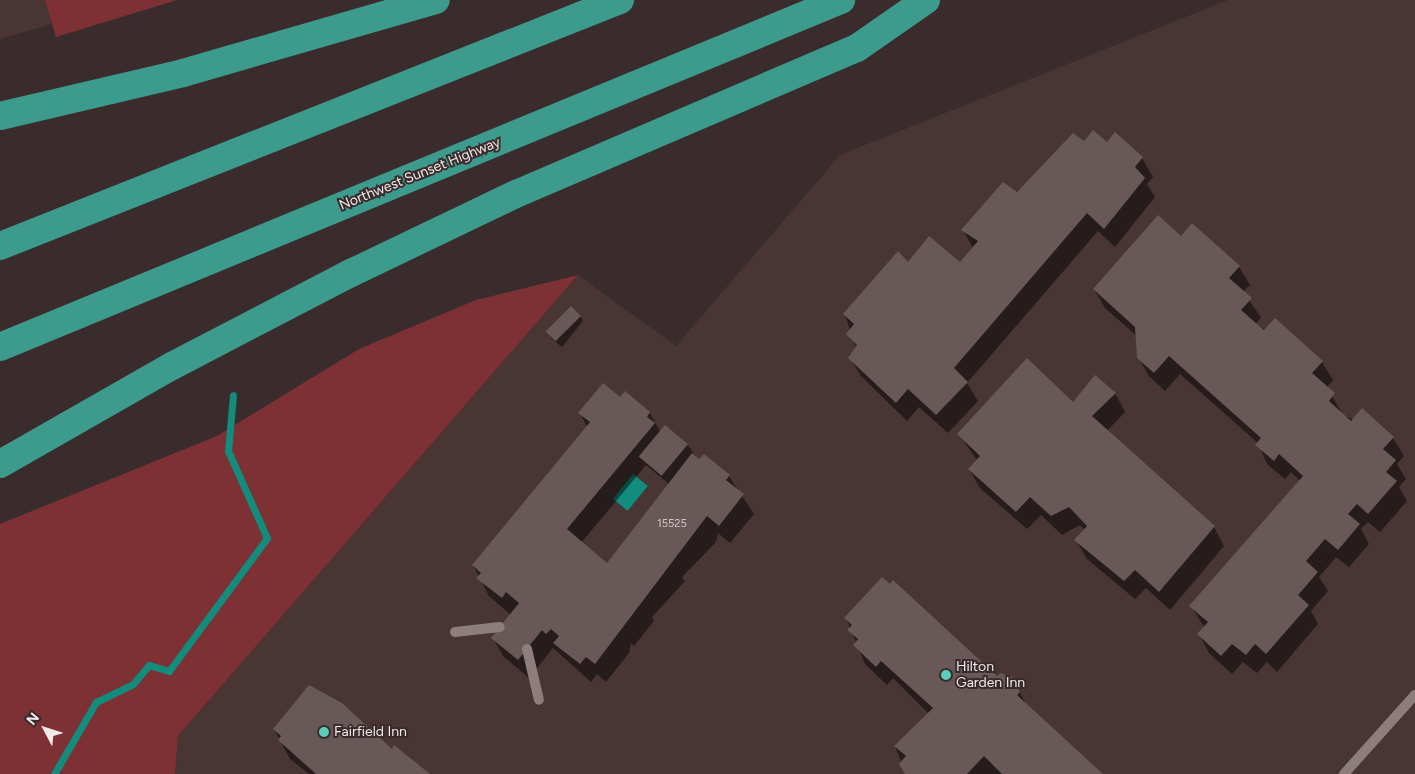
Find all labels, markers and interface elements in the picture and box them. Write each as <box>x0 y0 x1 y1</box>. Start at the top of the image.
street label: Northwest Sunset Highway <box>337 134 503 214</box>
house number: 15525 <box>657 517 687 531</box>
place label: Hilton Garden Inn <box>956 659 1025 692</box>
marker: Hilton Garden Inn <box>940 669 952 681</box>
north arrow <box>20 704 70 754</box>
text: N <box>23 709 43 729</box>
place label: Fairfield Inn <box>334 724 407 740</box>
marker: Fairfield Inn <box>318 726 330 738</box>

